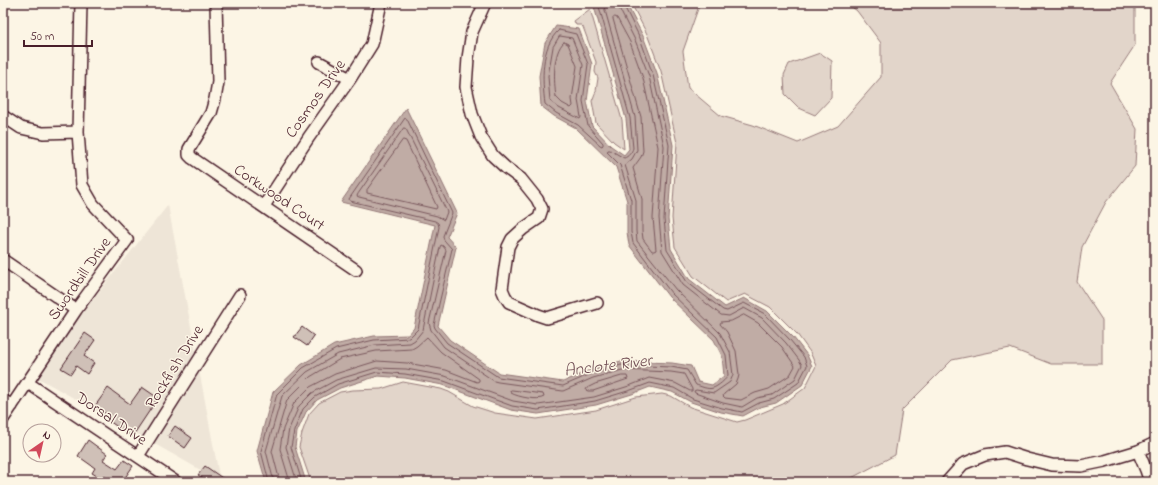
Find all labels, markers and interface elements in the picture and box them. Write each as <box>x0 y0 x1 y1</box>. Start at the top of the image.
scale bar <box>24 22 92 48</box>
text: 50 m <box>30 28 54 46</box>
street label: Cosmos Drive <box>280 54 353 143</box>
street label: Corkwood Court <box>229 159 330 238</box>
street label: Swordbill Drive <box>42 232 118 326</box>
street label: Rockfish Drive <box>140 320 211 414</box>
water label: Anclote River <box>563 348 656 384</box>
street label: Dorsal Drive <box>70 386 152 452</box>
north arrow <box>22 423 62 463</box>
text: N <box>39 427 55 444</box>

